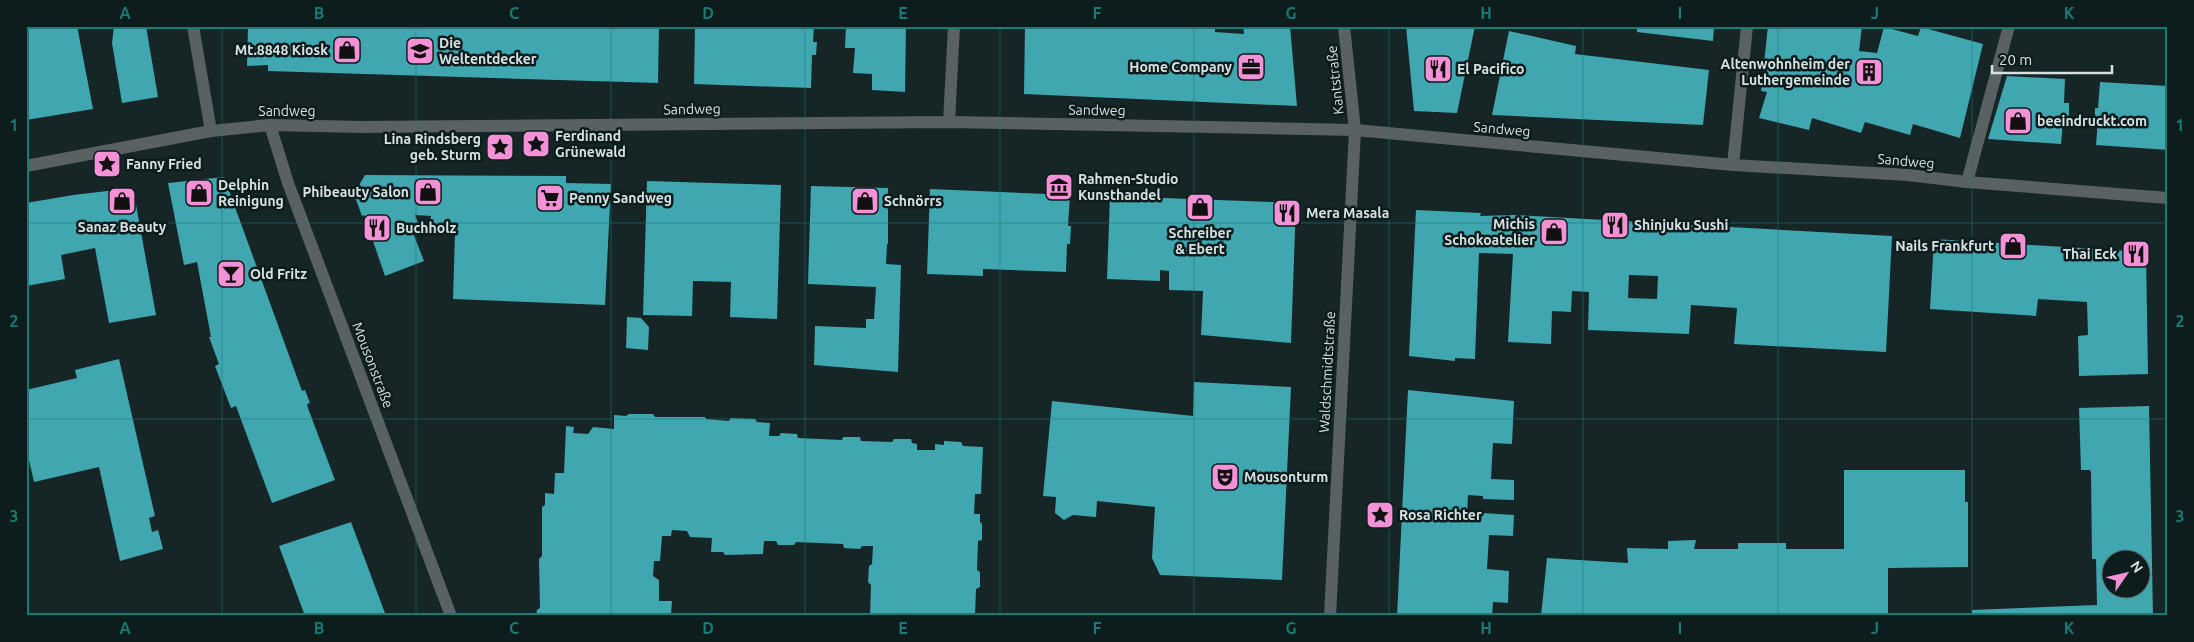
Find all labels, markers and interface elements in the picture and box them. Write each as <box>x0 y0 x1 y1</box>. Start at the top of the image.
text: A <box>119 4 131 22</box>
text: B <box>314 4 324 22</box>
text: C <box>509 4 519 22</box>
text: D <box>702 4 714 22</box>
text: E <box>898 4 908 22</box>
text: F <box>1093 4 1102 22</box>
text: G <box>1285 4 1297 22</box>
text: H <box>1480 4 1492 22</box>
text: I <box>1678 4 1682 22</box>
text: J <box>1871 4 1879 22</box>
text: K <box>2064 4 2075 22</box>
shop icon: Mt.8848 Kiosk <box>332 35 362 65</box>
place label: Die Weltentdecker <box>439 35 537 67</box>
school or university icon: Die Weltentdecker <box>405 36 435 66</box>
place label: Mt.8848 Kiosk <box>235 42 328 58</box>
scale bar <box>1992 42 2112 74</box>
street label: Kantstraße <box>1323 45 1347 115</box>
text: 20 m <box>1999 51 2032 68</box>
office icon: Home Company <box>1236 52 1266 82</box>
restaurant icon: El Pacifico <box>1423 54 1453 84</box>
place label: Altenwohnheim der Luthergemeinde <box>1721 56 1850 88</box>
building icon: Altenwohnheim der Luthergemeinde <box>1854 57 1884 87</box>
place label: Home Company <box>1129 59 1233 75</box>
place label: El Pacifico <box>1457 61 1525 77</box>
street label: Sandweg <box>663 101 721 117</box>
street label: Sandweg <box>1068 102 1126 118</box>
street label: Sandweg <box>258 103 316 119</box>
shop icon: beeindruckt.com <box>2003 106 2033 136</box>
place label: beeindruckt.com <box>2037 113 2147 129</box>
text: 1 <box>9 116 19 134</box>
text: 1 <box>2175 116 2185 134</box>
street label: Sandweg <box>1473 119 1531 139</box>
place label: Ferdinand Grünewald <box>555 128 626 160</box>
place icon: Ferdinand Grünewald <box>521 129 551 159</box>
place label: Lina Rindsberg geb. Sturm <box>384 131 481 163</box>
place icon: Lina Rindsberg geb. Sturm <box>485 132 515 162</box>
place icon: Fanny Fried <box>92 149 122 179</box>
street label: Sandweg <box>1877 151 1935 171</box>
place label: Fanny Fried <box>126 156 202 172</box>
place label: Rahmen-Studio Kunsthandel <box>1078 171 1179 203</box>
museum icon: Rahmen-Studio Kunsthandel <box>1044 172 1074 202</box>
place label: Delphin Reinigung <box>218 177 284 209</box>
shop icon: Phibeauty Salon <box>413 177 443 207</box>
shop icon: Delphin Reinigung <box>184 178 214 208</box>
supermarket icon: Penny Sandweg <box>535 183 565 213</box>
place label: Phibeauty Salon <box>302 184 409 200</box>
shop icon: Sanaz Beauty <box>107 186 137 216</box>
shop icon: Schnörrs <box>850 186 880 216</box>
place label: Penny Sandweg <box>569 190 672 206</box>
shop icon: Schreiber & Ebert <box>1185 192 1215 222</box>
place label: Schnörrs <box>884 193 942 209</box>
restaurant icon: Mera Masala <box>1272 198 1302 228</box>
place label: Mera Masala <box>1306 205 1389 221</box>
restaurant icon: Shinjuku Sushi <box>1600 210 1630 240</box>
restaurant icon: Buchholz <box>362 213 392 243</box>
place label: Michis Schokoatelier <box>1444 216 1535 248</box>
shop icon: Michis Schokoatelier <box>1539 217 1569 247</box>
place label: Shinjuku Sushi <box>1634 217 1728 233</box>
place label: Sanaz Beauty <box>78 219 167 235</box>
place label: Buchholz <box>396 220 457 236</box>
place label: Schreiber & Ebert <box>1169 225 1232 257</box>
shop icon: Nails Frankfurt <box>1998 231 2028 261</box>
place label: Nails Frankfurt <box>1895 238 1994 254</box>
restaurant icon: Thai Eck <box>2121 239 2151 269</box>
place label: Thai Eck <box>2063 246 2117 262</box>
bar icon: Old Fritz <box>216 259 246 289</box>
place label: Old Fritz <box>250 266 307 282</box>
street label: Waldschmidtstraße <box>1316 311 1338 433</box>
text: 2 <box>9 312 19 330</box>
text: 2 <box>2175 312 2185 330</box>
street label: Mousonstraße <box>349 320 397 410</box>
theatre icon: Mousonturm <box>1210 462 1240 492</box>
place label: Mousonturm <box>1244 469 1328 485</box>
place icon: Rosa Richter <box>1365 500 1395 530</box>
text: 3 <box>9 507 19 525</box>
place label: Rosa Richter <box>1399 507 1482 523</box>
text: 3 <box>2175 507 2185 525</box>
north arrow <box>2102 550 2152 600</box>
text: N <box>2127 558 2146 576</box>
text: A <box>119 619 131 637</box>
text: B <box>314 619 324 637</box>
text: C <box>509 619 519 637</box>
text: D <box>702 619 714 637</box>
text: E <box>898 619 908 637</box>
text: F <box>1093 619 1102 637</box>
text: G <box>1285 619 1297 637</box>
text: H <box>1480 619 1492 637</box>
text: I <box>1678 619 1682 637</box>
text: J <box>1871 619 1879 637</box>
text: K <box>2064 619 2075 637</box>

